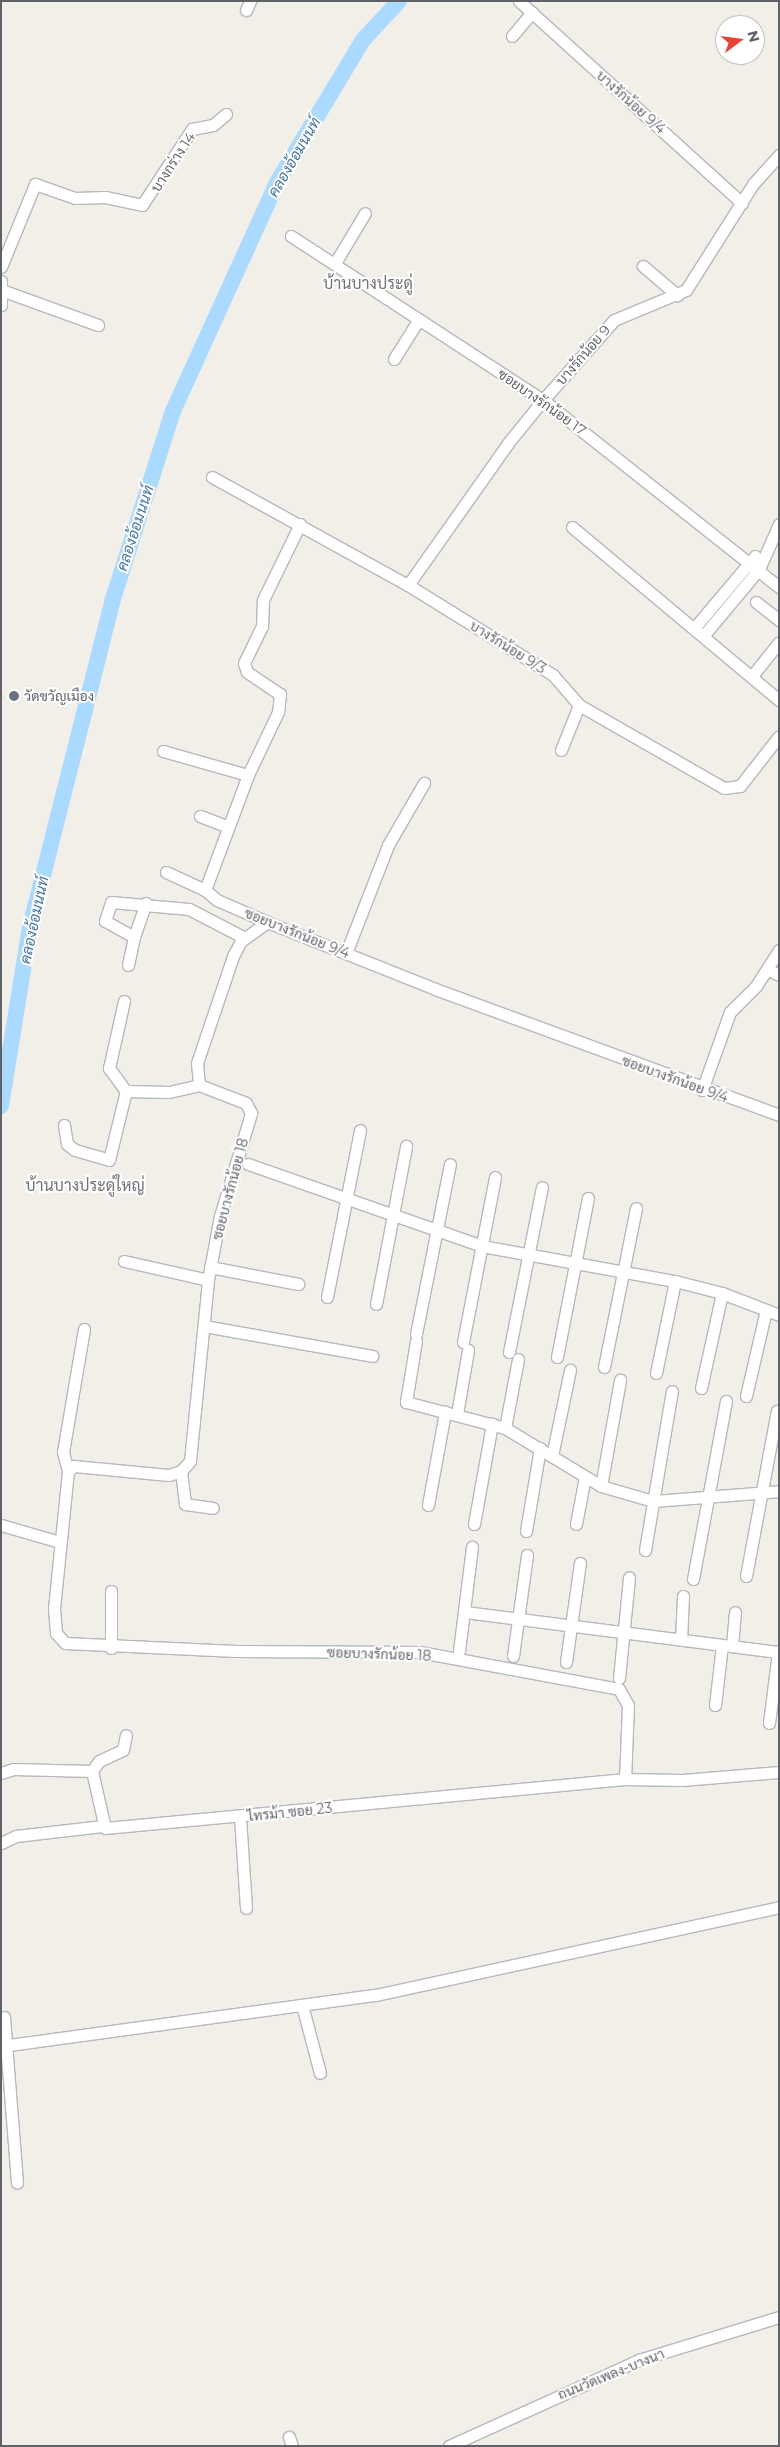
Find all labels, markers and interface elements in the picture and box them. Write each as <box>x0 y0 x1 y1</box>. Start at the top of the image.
north arrow <box>715 15 765 65</box>
text: N <box>743 29 764 44</box>
street label: บางรักน้อย 9/4 <box>593 67 669 137</box>
water label: คลองอ้อมนนท์ <box>264 114 324 200</box>
street label: บางกร่าง 14 <box>147 129 199 195</box>
district label: บ้านบางประดู่ <box>323 274 413 294</box>
street label: บางรักน้อย 9 <box>552 321 614 389</box>
street label: ซอยบางรักน้อย 17 <box>495 365 589 439</box>
water label: คลองอ้อมนนท์ <box>113 483 157 573</box>
street label: บางรักน้อย 9/3 <box>467 617 549 677</box>
place label: วัดขวัญเมือง <box>24 688 94 704</box>
marker: วัดขวัญเมือง <box>8 690 20 702</box>
water label: คลองอ้อมนนท์ <box>16 875 52 965</box>
street label: ซอยบางรักน้อย 9/4 <box>242 904 352 962</box>
street label: ซอยบางรักน้อย 9/4 <box>620 1052 730 1106</box>
street label: ซอยบางรักน้อย 18 <box>208 1136 252 1242</box>
district label: บ้านบางประดู่ใหญ่ <box>25 1176 145 1196</box>
street label: ซอยบางรักน้อย 18 <box>326 1644 432 1664</box>
street label: ไทรม้า ซอย 23 <box>247 1799 333 1825</box>
street label: ถนนวัดเพลง-บางนา <box>555 2345 667 2403</box>

